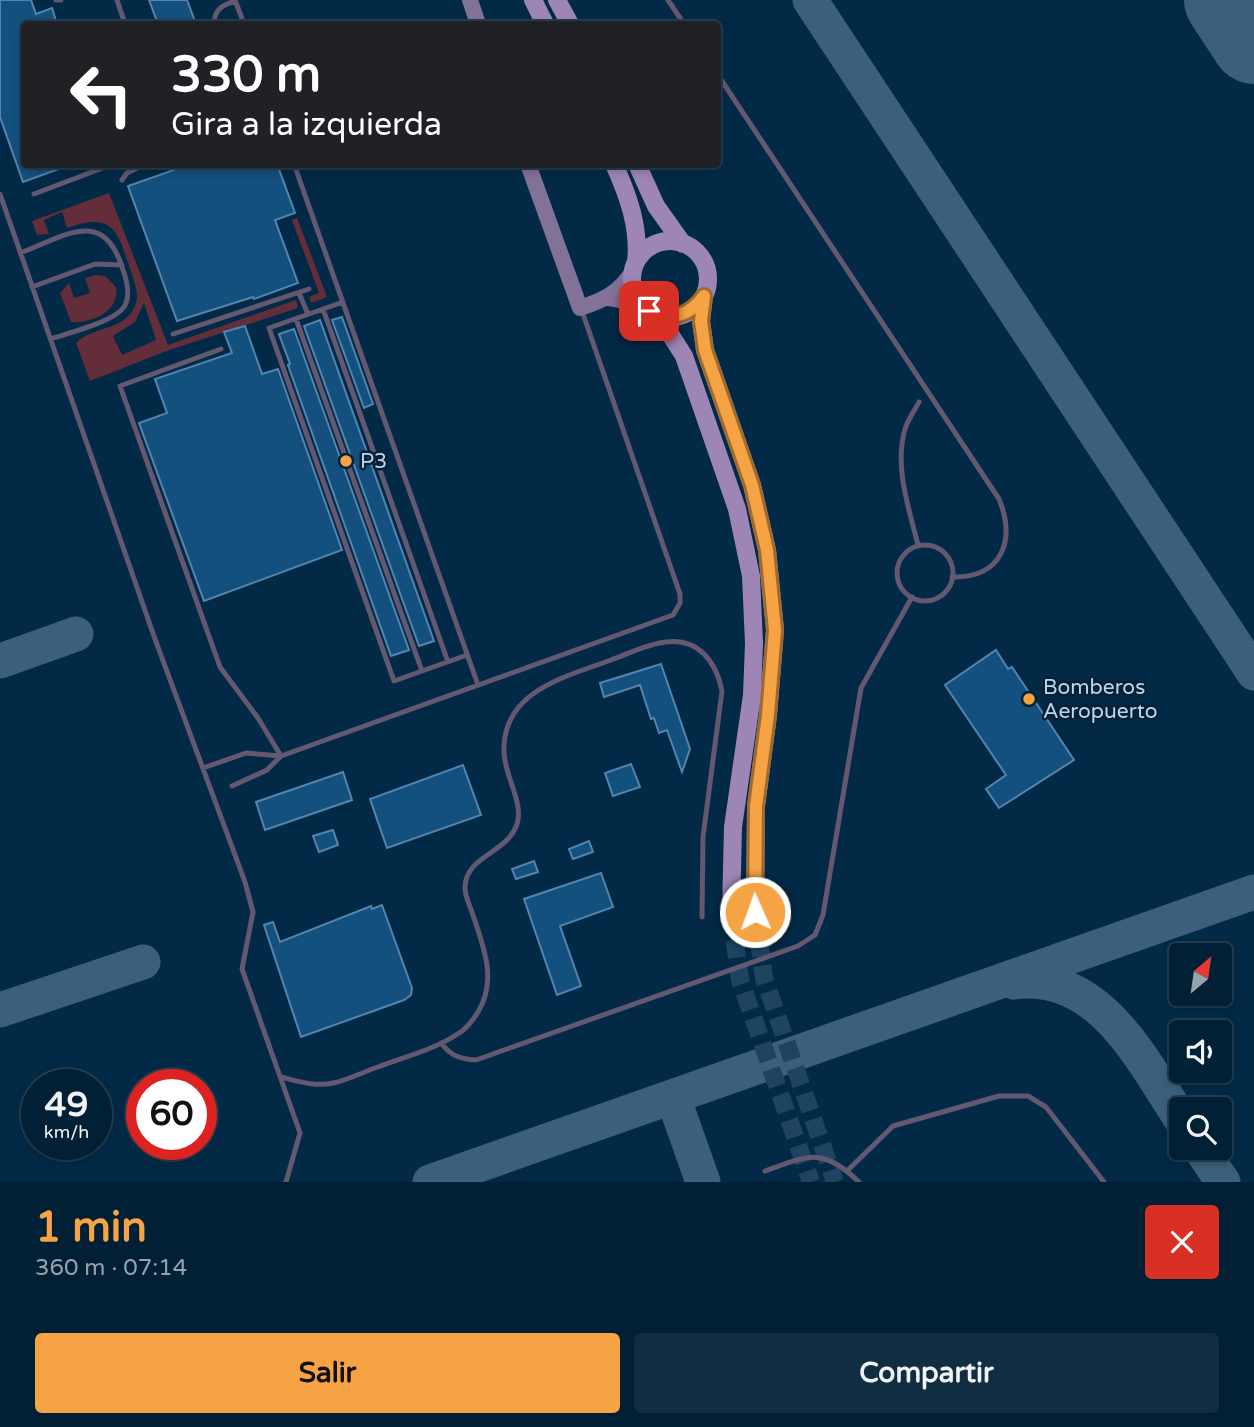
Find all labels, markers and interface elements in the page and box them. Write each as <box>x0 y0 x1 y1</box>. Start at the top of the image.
text: 330 m <box>171 46 321 105</box>
icon: left <box>56 49 147 140</box>
text: Gira a la izquierda <box>171 106 442 144</box>
pin <box>619 281 679 341</box>
icon: arrive <box>630 292 668 330</box>
place label: P3 <box>360 449 387 474</box>
marker: P3 <box>338 453 354 469</box>
place label: Bomberos Aeropuerto <box>1043 675 1157 724</box>
marker: Bomberos Aeropuerto <box>1021 691 1037 707</box>
position arrow <box>718 875 792 949</box>
north arrow <box>1169 943 1232 1006</box>
map controls <box>1169 943 1232 1160</box>
button: sound <box>1169 1020 1232 1083</box>
speed limit sign: 60 <box>126 1069 217 1160</box>
text: 49 <box>45 1084 88 1126</box>
button: search <box>1169 1097 1232 1160</box>
text: km/h <box>44 1121 89 1143</box>
text: 1 min <box>35 1202 147 1253</box>
button: close <box>1145 1205 1219 1279</box>
text: 360 m · 07:14 <box>35 1254 187 1282</box>
button: Salir <box>35 1333 620 1413</box>
button: Compartir <box>634 1333 1219 1413</box>

